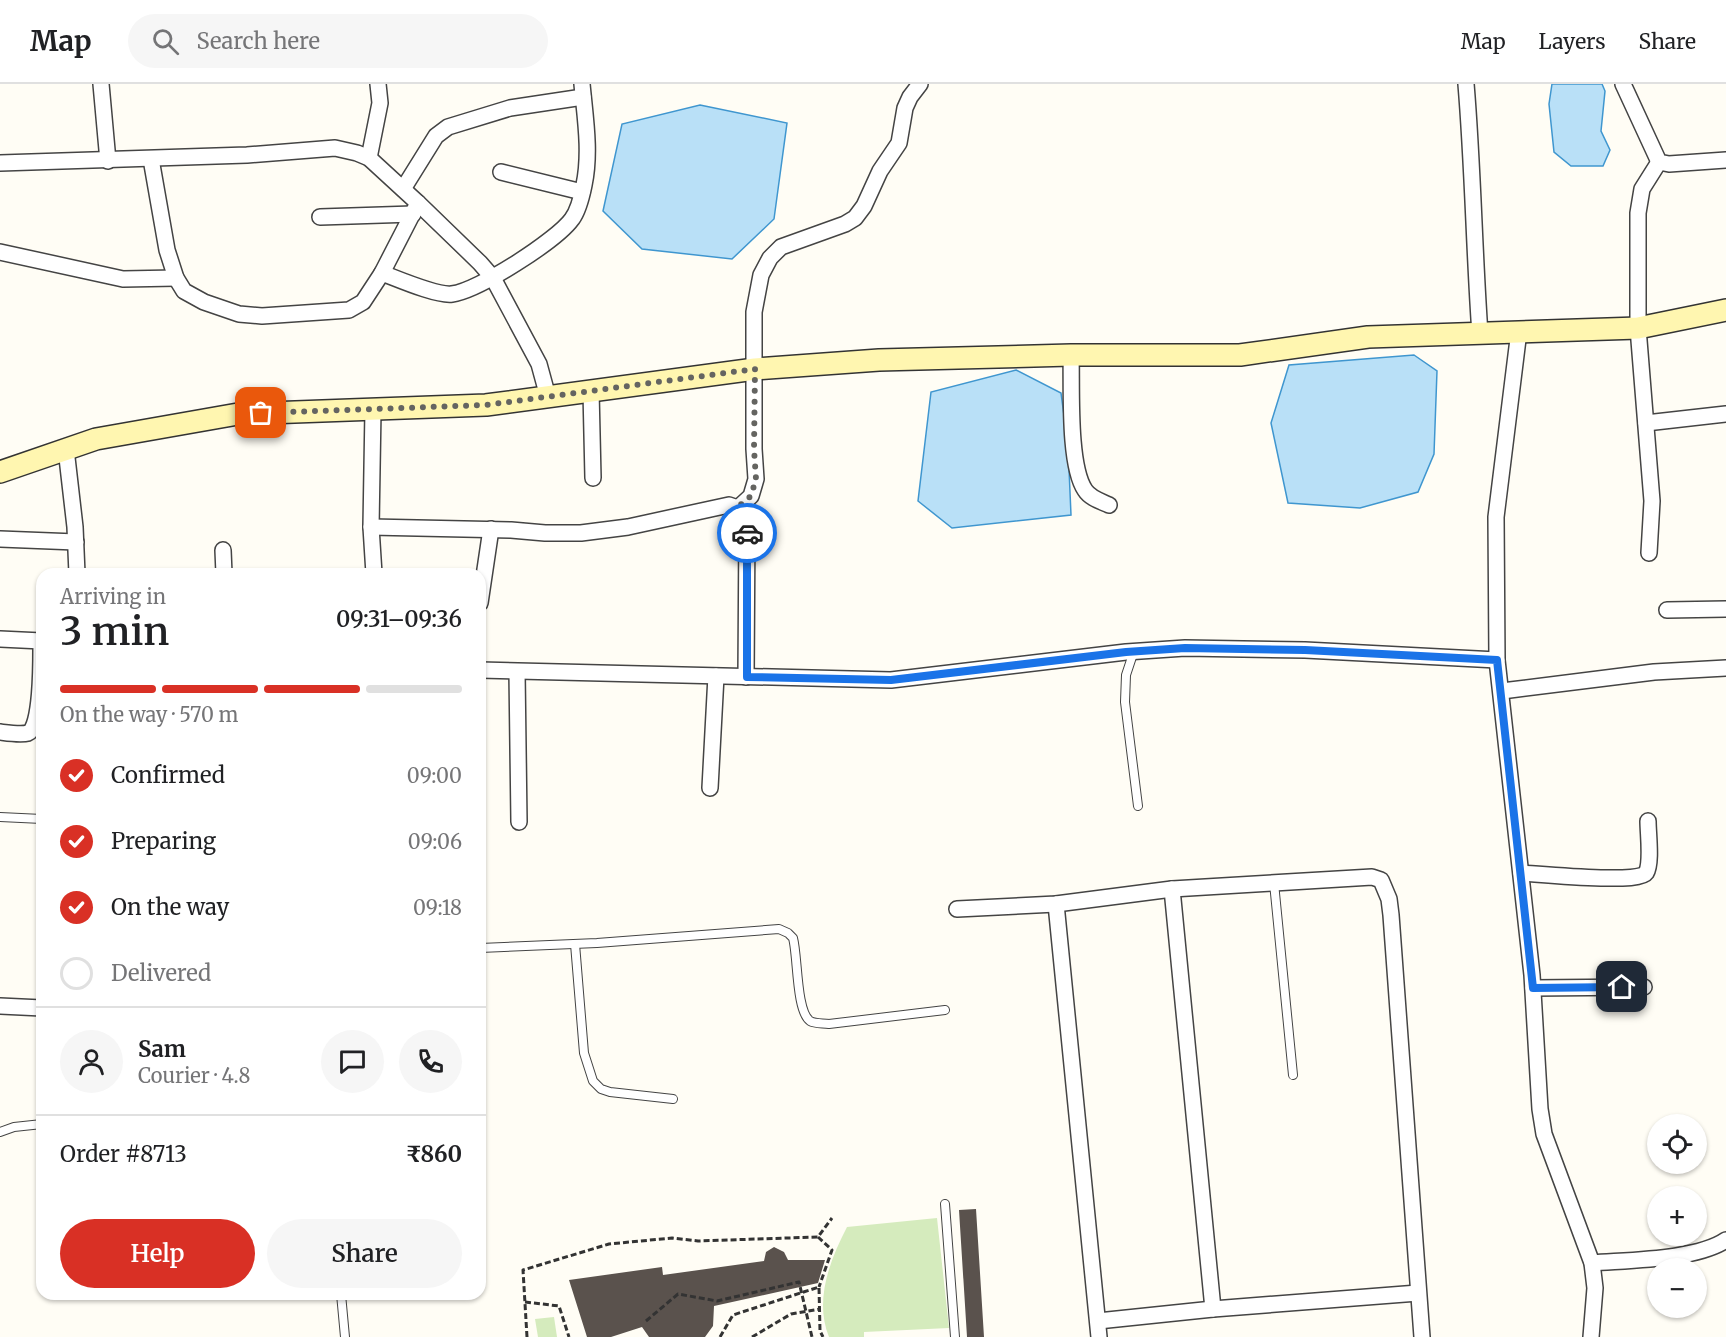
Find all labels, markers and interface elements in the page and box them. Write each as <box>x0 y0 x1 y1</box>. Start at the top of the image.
search box <box>128 14 548 68</box>
text: Map <box>30 23 92 59</box>
icon: search <box>149 25 182 58</box>
text: Search here <box>197 27 320 55</box>
text: Map <box>1461 28 1506 55</box>
text: Layers <box>1539 28 1606 55</box>
text: Share <box>1639 28 1696 55</box>
pin <box>235 387 286 438</box>
icon: bag <box>244 396 277 429</box>
courier <box>717 503 777 563</box>
icon: car <box>731 517 764 550</box>
text: Arriving in <box>60 584 166 609</box>
text: 09:31–09:36 <box>336 605 462 633</box>
text: 3 min <box>60 607 169 656</box>
text: On the way · 570 m <box>60 702 238 727</box>
icon: check <box>60 759 93 792</box>
text: Confirmed <box>111 761 225 789</box>
text: 09:00 <box>407 763 462 788</box>
icon: check <box>60 825 93 858</box>
text: Preparing <box>111 827 216 855</box>
text: 09:06 <box>408 829 462 854</box>
icon: check <box>60 891 93 924</box>
text: On the way <box>111 893 229 921</box>
text: 09:18 <box>413 895 462 920</box>
text: Delivered <box>111 959 211 987</box>
pin <box>1596 961 1647 1012</box>
icon: home <box>1605 970 1638 1003</box>
button: person <box>60 1030 123 1093</box>
button: chat <box>321 1030 384 1093</box>
button: phone <box>399 1030 462 1093</box>
text: Sam <box>138 1035 186 1063</box>
text: Courier · 4.8 <box>138 1063 250 1088</box>
map controls <box>1647 1114 1707 1318</box>
button: locate <box>1647 1114 1707 1174</box>
text: Order #8713 <box>60 1140 187 1168</box>
text: ₹860 <box>406 1140 462 1168</box>
button: + <box>1647 1186 1707 1246</box>
button: Help <box>60 1219 255 1288</box>
button: Share <box>267 1219 462 1288</box>
button: − <box>1647 1258 1707 1318</box>

